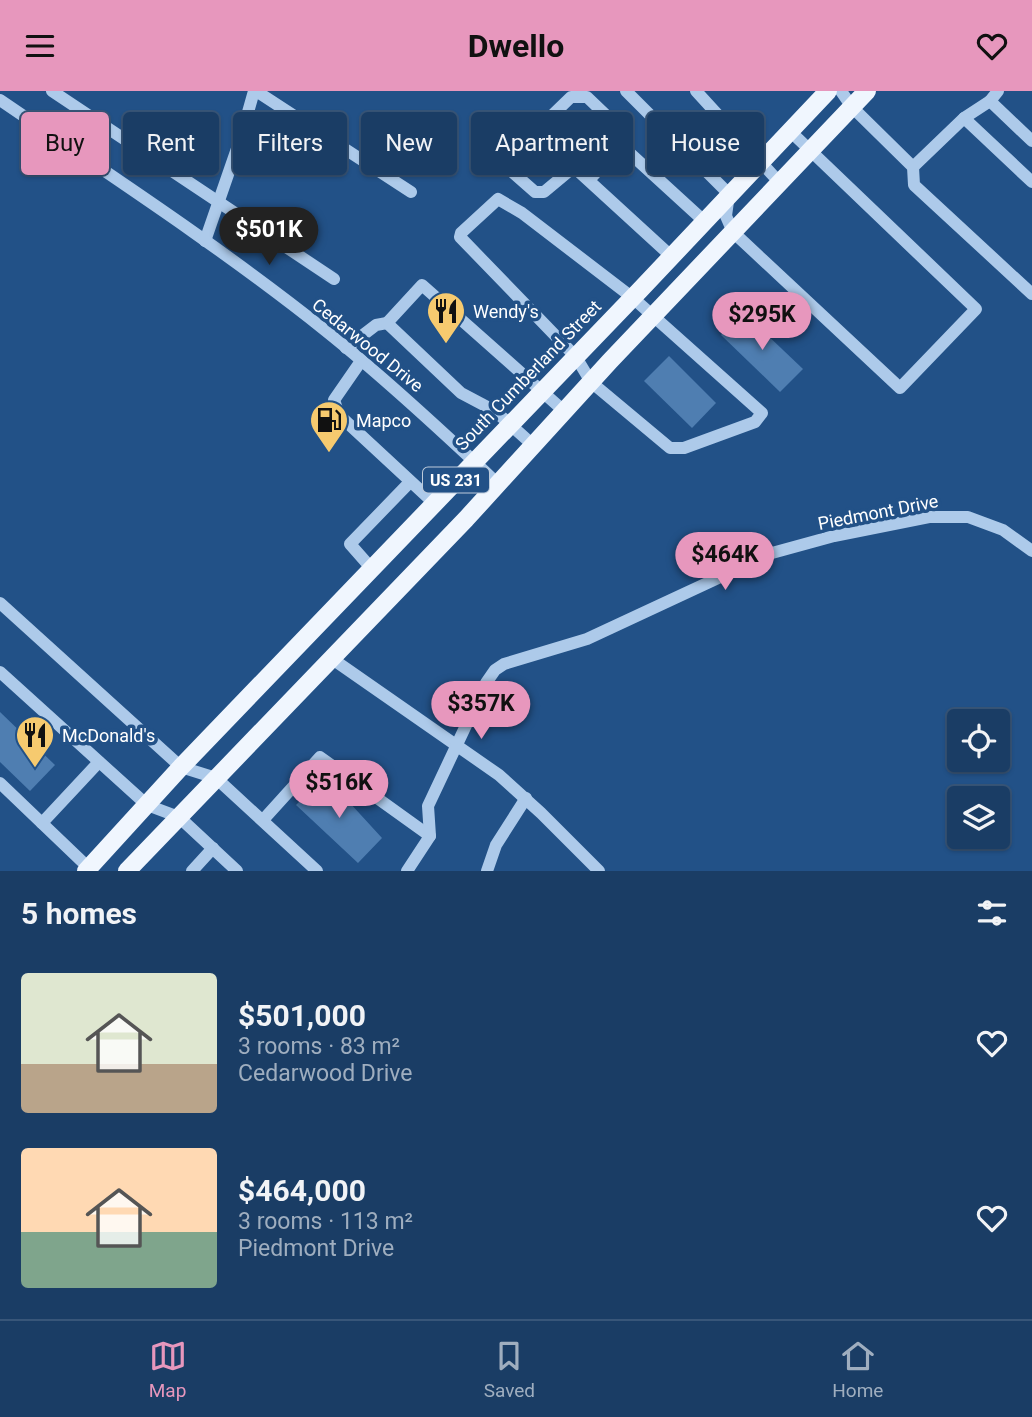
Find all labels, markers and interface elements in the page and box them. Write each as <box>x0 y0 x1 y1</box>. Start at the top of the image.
icon: menu <box>21 27 59 65</box>
text: Dwello <box>468 27 564 65</box>
icon: heart <box>973 27 1011 65</box>
chip: Buy <box>21 112 109 175</box>
chip: Rent <box>123 112 219 175</box>
chip: Filters <box>233 112 347 175</box>
chip: New <box>361 112 457 175</box>
chip: Apartment <box>471 112 633 175</box>
chip: House <box>647 112 764 175</box>
pin: $501K <box>220 207 318 267</box>
text: $501K <box>235 216 303 243</box>
restaurant icon: Wendy's <box>425 290 467 345</box>
pin: $295K <box>713 293 811 352</box>
street label: Cedarwood Drive <box>308 294 428 396</box>
street label: South Cumberland Street <box>451 296 605 454</box>
place label: Wendy's <box>473 301 539 322</box>
text: $295K <box>728 301 796 328</box>
fuel station icon: Mapco <box>308 399 350 454</box>
place label: Mapco <box>356 410 411 431</box>
road number: US 231 <box>423 467 489 493</box>
street label: Piedmont Drive <box>816 490 940 534</box>
pin: $464K <box>676 533 774 592</box>
text: $464K <box>691 541 759 568</box>
pin: $357K <box>432 681 530 741</box>
text: $357K <box>447 690 515 717</box>
map controls <box>947 709 1010 849</box>
button: locate <box>947 709 1010 772</box>
restaurant icon: McDonald's <box>14 714 56 769</box>
place label: McDonald's <box>62 725 155 746</box>
pin: $516K <box>290 761 388 820</box>
text: $516K <box>305 769 373 796</box>
button: layers <box>947 786 1010 849</box>
icon: filters <box>973 894 1011 932</box>
text: 5 homes <box>21 896 137 931</box>
text: $501,000 <box>238 998 366 1033</box>
icon: home <box>77 1001 161 1085</box>
icon: heart <box>973 1024 1011 1062</box>
text: 3 rooms · 83 m² <box>238 1033 400 1060</box>
text: Cedarwood Drive <box>238 1060 413 1087</box>
text: $464,000 <box>238 1173 366 1208</box>
icon: home <box>77 1176 161 1260</box>
icon: heart <box>973 1199 1011 1237</box>
text: 3 rooms · 113 m² <box>238 1208 413 1235</box>
text: Piedmont Drive <box>238 1235 394 1262</box>
tab: Map <box>149 1337 187 1402</box>
tab: Saved <box>484 1337 535 1402</box>
tab: Home <box>832 1337 883 1402</box>

